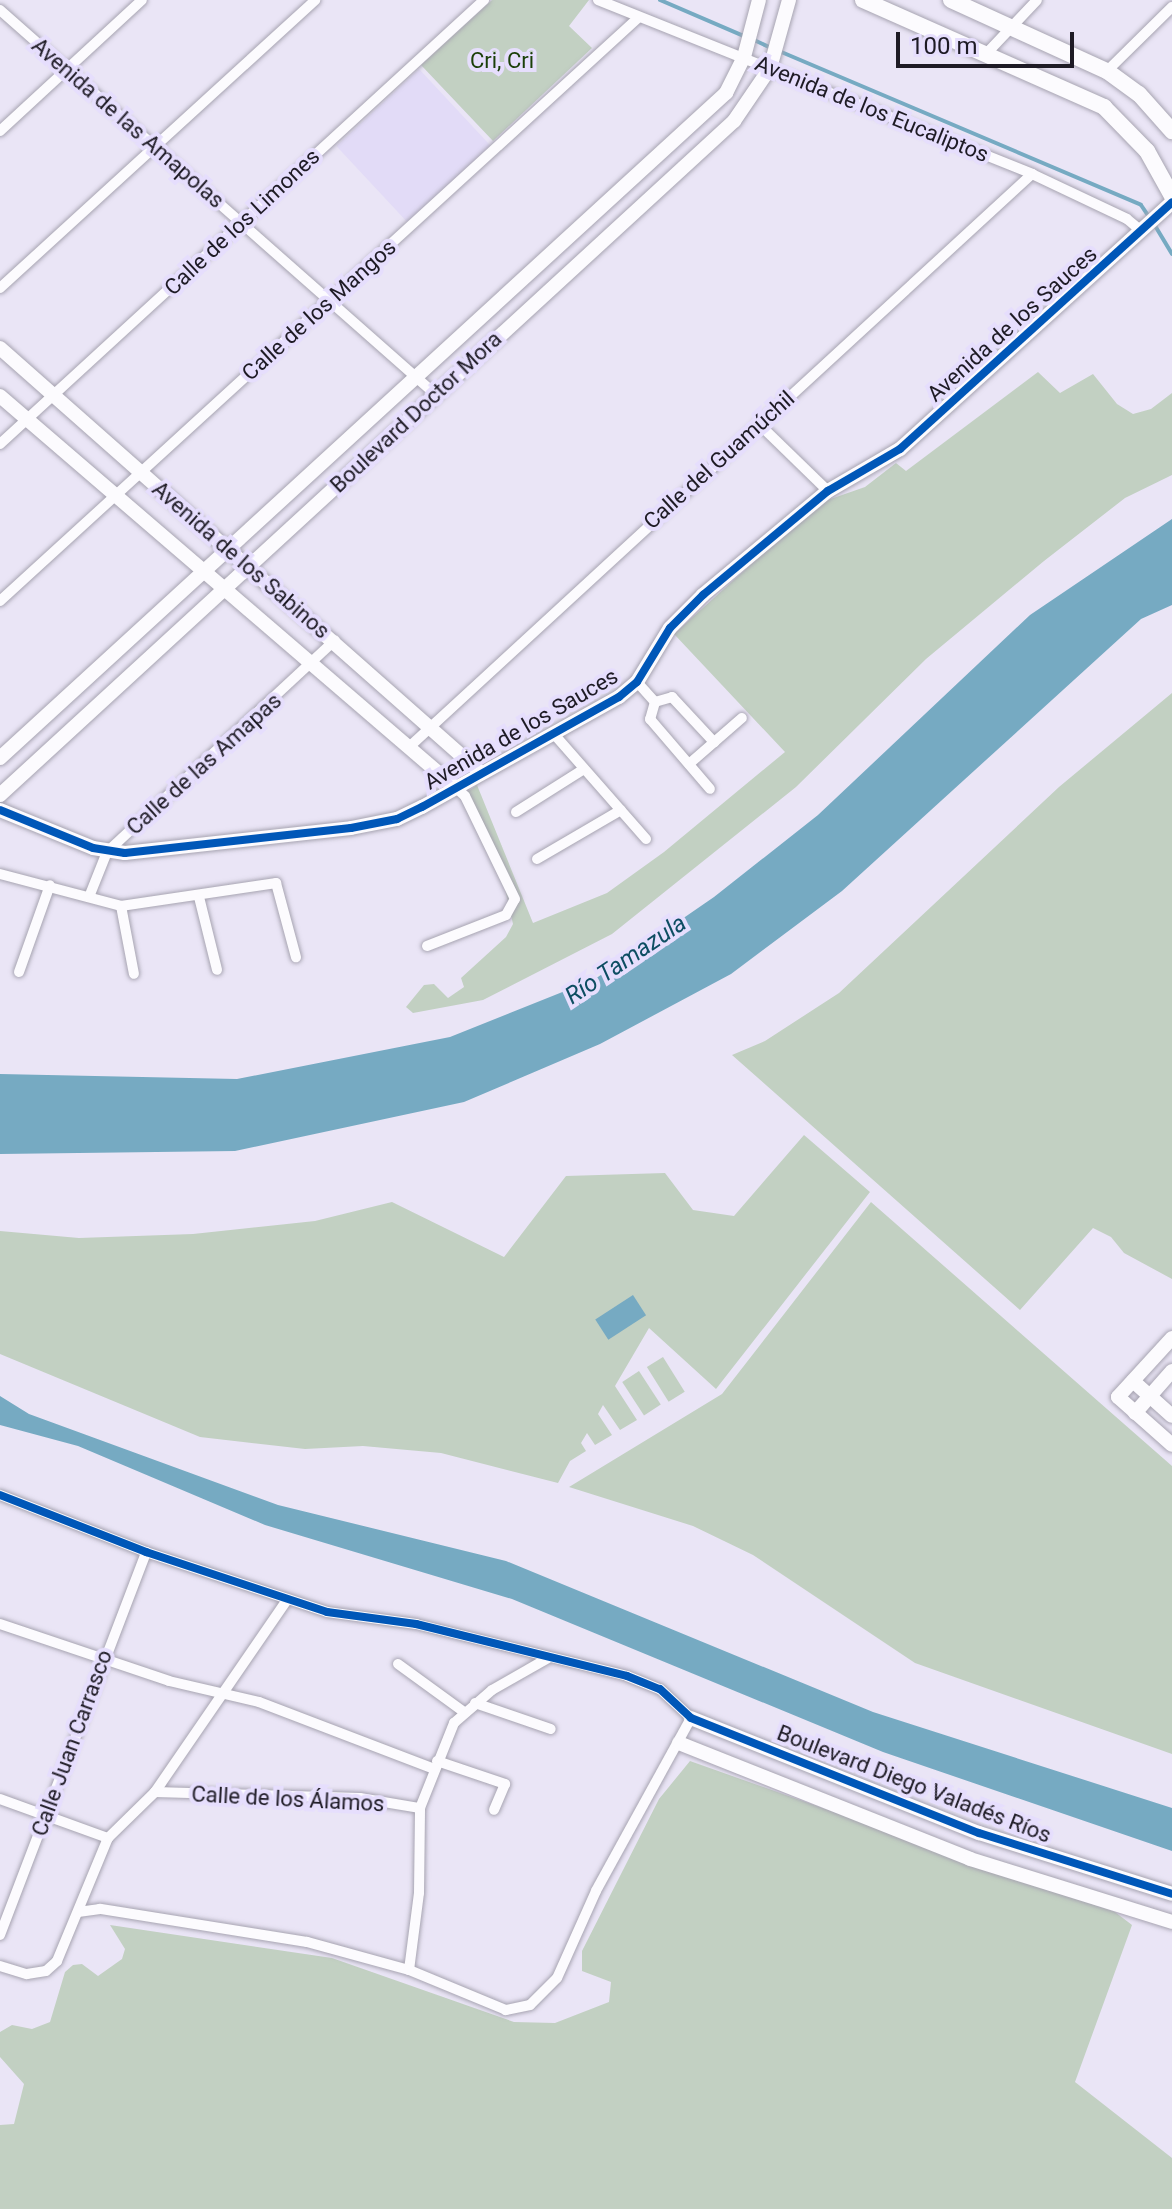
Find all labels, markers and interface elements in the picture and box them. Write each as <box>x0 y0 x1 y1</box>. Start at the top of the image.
scale bar <box>900 16 1078 66</box>
street label: Avenida de las Amapolas <box>26 32 230 214</box>
text: 100 m <box>910 32 977 60</box>
park label: Cri, Cri <box>470 48 534 74</box>
street label: Avenida de los Eucaliptos <box>751 50 993 168</box>
street label: Calle de los Limones <box>159 143 325 301</box>
street label: Calle de los Mangos <box>237 234 401 386</box>
street label: Avenida de los Sauces <box>922 241 1102 407</box>
street label: Boulevard Doctor Mora <box>325 326 507 498</box>
street label: Calle del Guamúchil <box>638 385 800 535</box>
street label: Avenida de los Sabinos <box>147 476 335 644</box>
street label: Avenida de los Sauces <box>419 663 623 795</box>
street label: Calle de las Amapas <box>121 688 287 840</box>
water label: Río Tamazula <box>560 909 692 1011</box>
street label: Calle Juan Carrasco <box>26 1646 118 1840</box>
street label: Boulevard Diego Valadés Ríos <box>773 1719 1055 1849</box>
street label: Calle de los Álamos <box>191 1781 385 1817</box>

